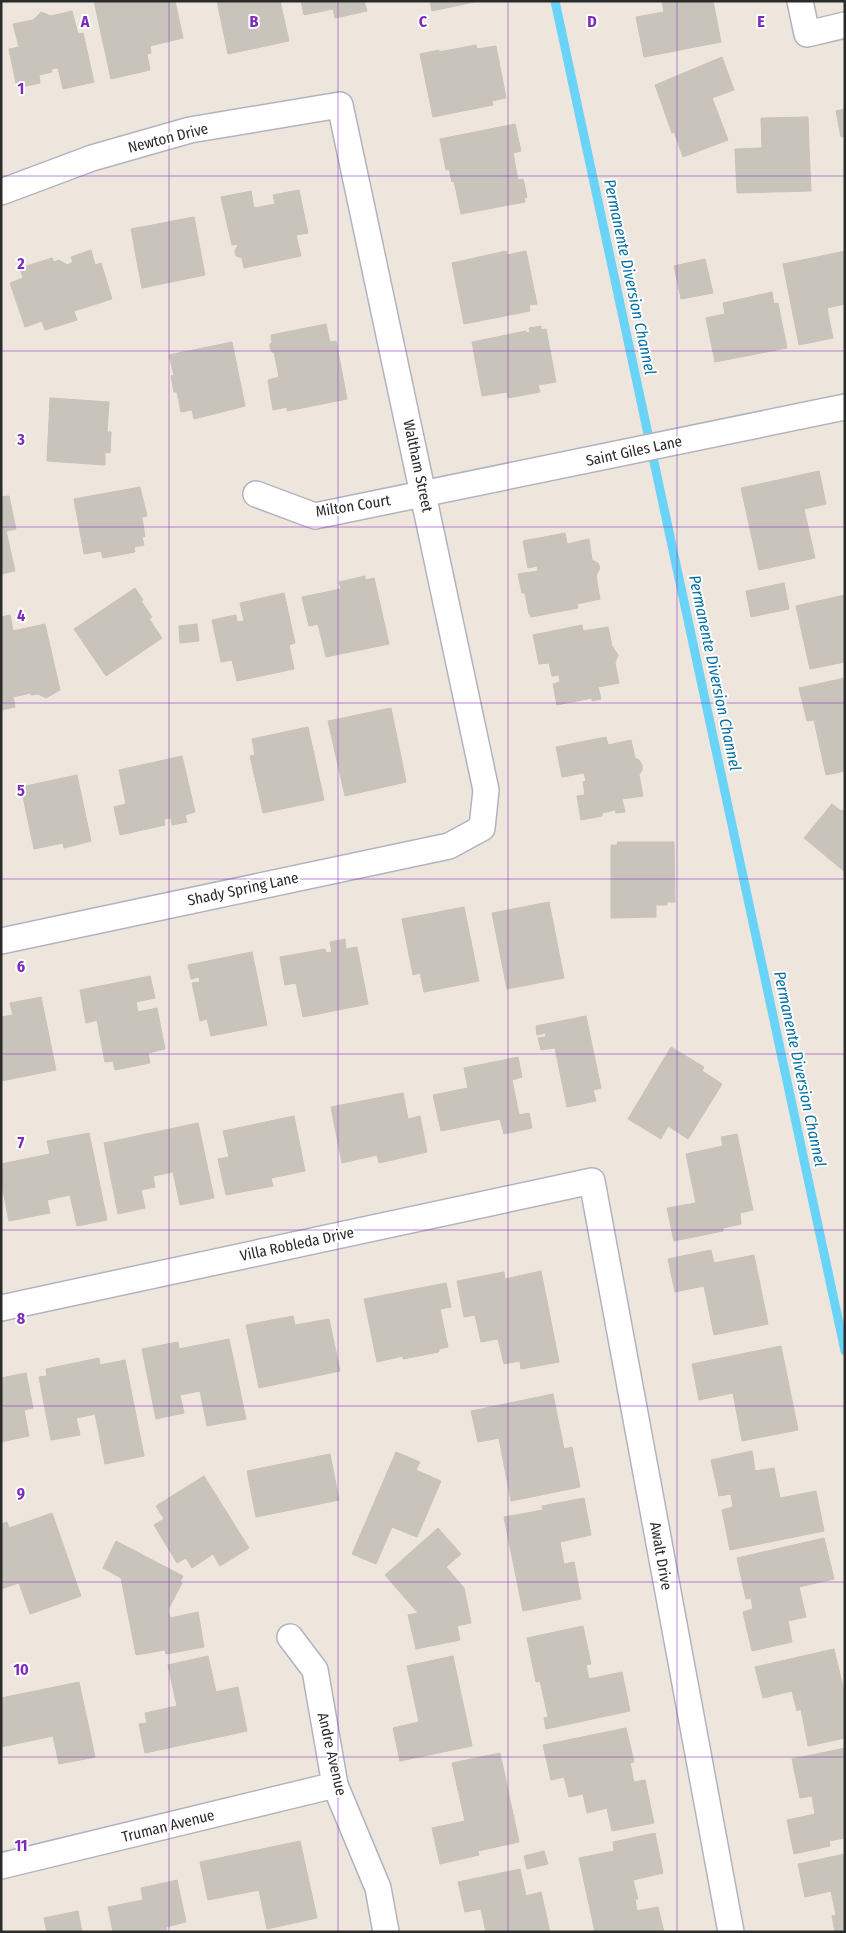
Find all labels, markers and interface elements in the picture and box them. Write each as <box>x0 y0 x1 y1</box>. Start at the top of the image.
text: A <box>80 12 90 31</box>
text: B <box>250 12 259 31</box>
text: C <box>419 12 428 31</box>
text: D <box>587 12 597 31</box>
text: E <box>757 12 765 31</box>
text: 1 <box>18 79 24 98</box>
street label: Newton Drive <box>126 119 210 157</box>
water label: Permanente Diversion Channel <box>600 177 660 377</box>
text: 2 <box>16 254 25 273</box>
street label: Waltham Street <box>399 418 437 514</box>
text: 3 <box>16 430 25 449</box>
street label: Saint Giles Lane <box>584 432 684 470</box>
street label: Milton Court <box>314 491 392 521</box>
water label: Permanente Diversion Channel <box>685 573 745 773</box>
text: 4 <box>17 606 25 625</box>
text: 5 <box>17 781 25 800</box>
street label: Shady Spring Lane <box>186 868 300 910</box>
text: 6 <box>17 957 25 976</box>
water label: Permanente Diversion Channel <box>770 969 830 1169</box>
text: 7 <box>18 1133 25 1152</box>
street label: Villa Robleda Drive <box>238 1223 356 1265</box>
text: 8 <box>17 1309 26 1328</box>
text: 9 <box>17 1484 25 1503</box>
street label: Awalt Drive <box>646 1521 676 1591</box>
text: 10 <box>13 1660 29 1679</box>
street label: Andre Avenue <box>314 1711 350 1797</box>
street label: Truman Avenue <box>120 1806 216 1846</box>
text: 11 <box>14 1836 28 1855</box>

